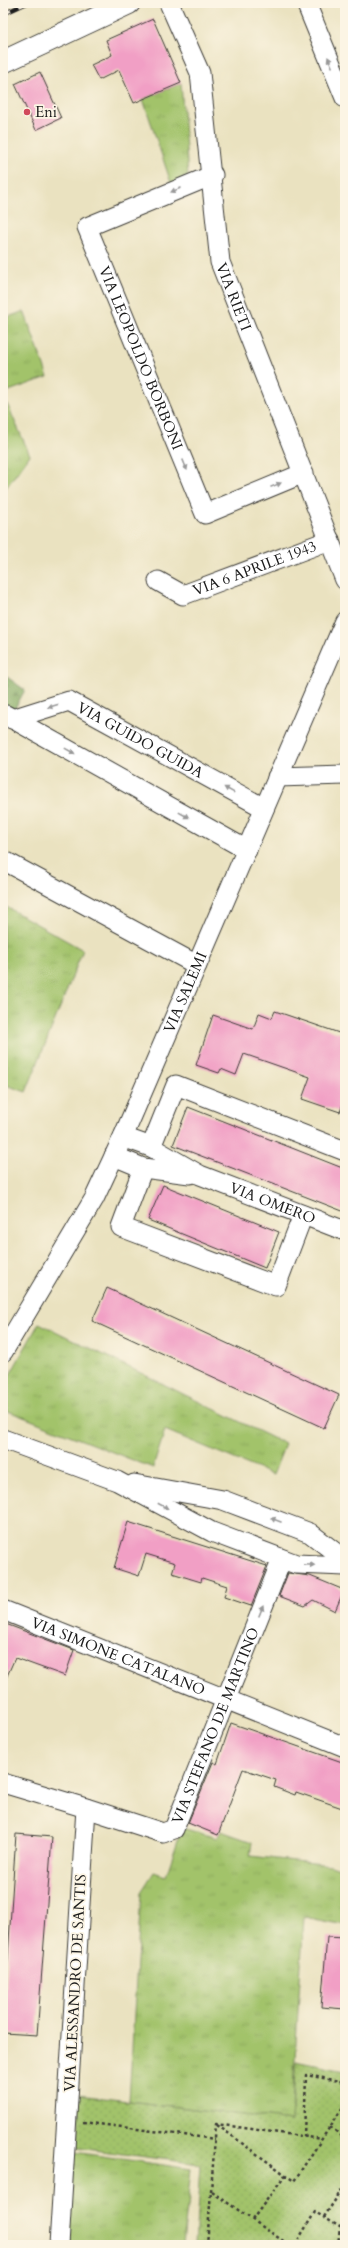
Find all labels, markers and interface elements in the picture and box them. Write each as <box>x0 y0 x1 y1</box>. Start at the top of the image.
one-way arrow <box>327 56 333 67</box>
place label: Eni <box>35 102 57 122</box>
marker: Eni <box>22 107 32 117</box>
one-way arrow <box>170 188 182 194</box>
street label: VIA RIETI <box>211 260 256 334</box>
street label: VIA LEOPOLDO BORBONI <box>94 263 188 453</box>
one-way arrow <box>182 460 188 472</box>
one-way arrow <box>270 482 281 488</box>
street label: VIA 6 APRILE 1943 <box>190 536 319 601</box>
street label: VIA GUIDO GUIDA <box>73 697 207 783</box>
one-way arrow <box>46 703 58 709</box>
one-way arrow <box>64 748 76 755</box>
one-way arrow <box>223 786 235 793</box>
one-way arrow <box>178 811 190 818</box>
street label: VIA SALEMI <box>159 949 212 1036</box>
street label: VIA OMERO <box>227 1177 318 1229</box>
one-way arrow <box>158 1503 169 1509</box>
one-way arrow <box>269 1516 281 1522</box>
one-way arrow <box>303 1562 316 1568</box>
one-way arrow <box>258 1605 264 1616</box>
street label: VIA SIMONE CATALANO <box>28 1612 208 1700</box>
street label: VIA STEFANO DE MARTINO <box>167 1624 264 1827</box>
street label: VIA ALESSANDRO DE SANTIS <box>59 1874 91 2092</box>

